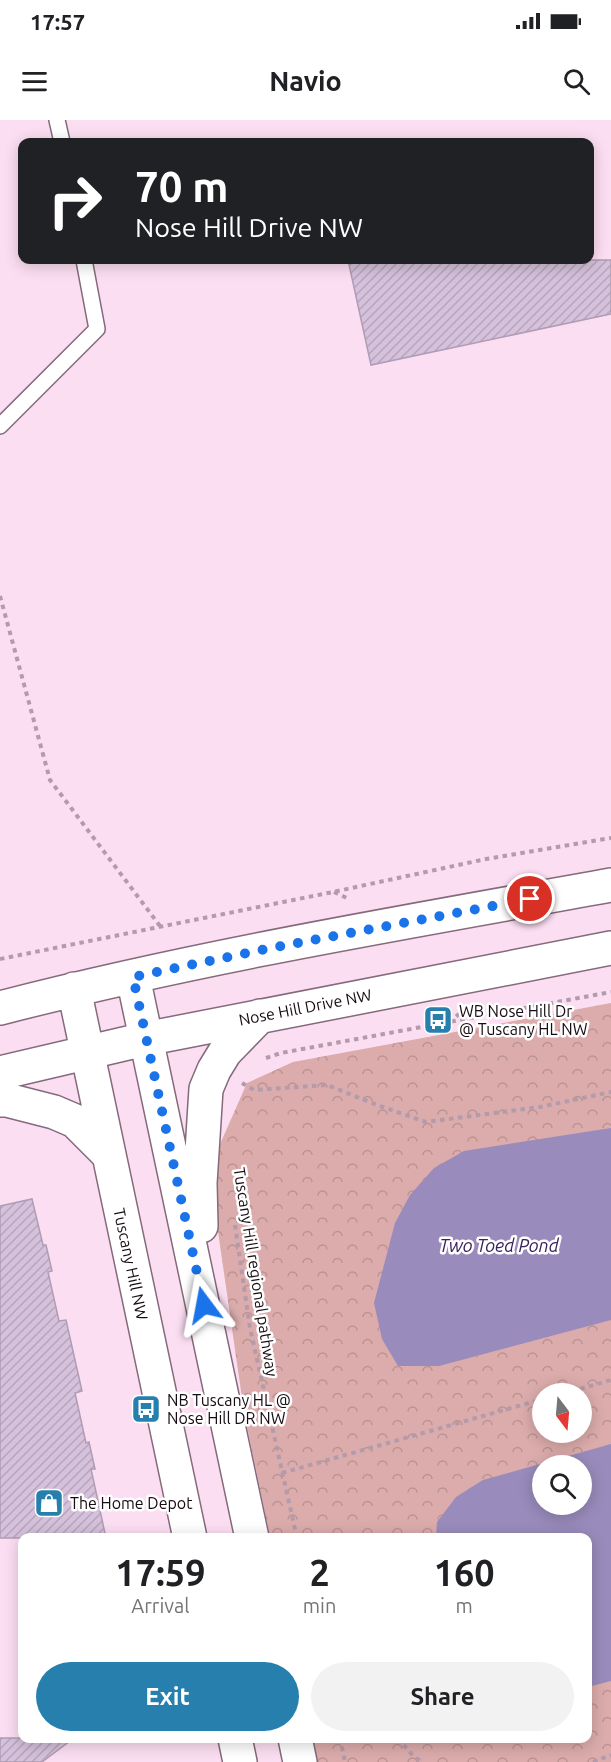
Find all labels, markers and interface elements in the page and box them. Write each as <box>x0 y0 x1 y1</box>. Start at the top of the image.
text: 17:57 <box>30 9 85 34</box>
icon: menu <box>18 65 51 98</box>
icon: search <box>560 65 593 98</box>
text: Navio <box>269 66 342 96</box>
icon: right <box>36 162 114 240</box>
text: 70 m <box>135 163 229 210</box>
text: Nose Hill Drive NW <box>135 212 363 242</box>
pin <box>504 873 555 924</box>
icon: arrive <box>513 882 546 915</box>
street label: Nose Hill Drive NW <box>237 985 373 1029</box>
place label: WB Nose Hill Dr @ Tuscany HL NW <box>459 1002 588 1038</box>
bus stop icon: WB Nose Hill Dr @ Tuscany HL NW <box>422 1004 454 1036</box>
street label: Tuscany Hill regional pathway <box>231 1166 281 1378</box>
street label: Tuscany Hill NW <box>110 1206 152 1322</box>
water label: Two Toed Pond <box>439 1235 560 1255</box>
position arrow <box>172 1273 236 1337</box>
north arrow <box>532 1383 592 1443</box>
map controls <box>532 1383 592 1515</box>
place label: NB Tuscany HL @ Nose Hill DR NW <box>167 1391 291 1427</box>
bus stop icon: NB Tuscany HL @ Nose Hill DR NW <box>130 1393 162 1425</box>
button: search <box>532 1455 592 1515</box>
shop icon: The Home Depot <box>33 1487 65 1519</box>
place label: The Home Depot <box>70 1494 193 1512</box>
text: 17:59 <box>115 1552 205 1593</box>
text: 2 <box>309 1552 330 1593</box>
text: 160 <box>434 1552 495 1593</box>
text: Arrival <box>131 1594 190 1617</box>
text: min <box>303 1594 336 1617</box>
text: m <box>456 1594 473 1617</box>
button: Exit <box>36 1662 299 1731</box>
button: Share <box>311 1662 574 1731</box>

